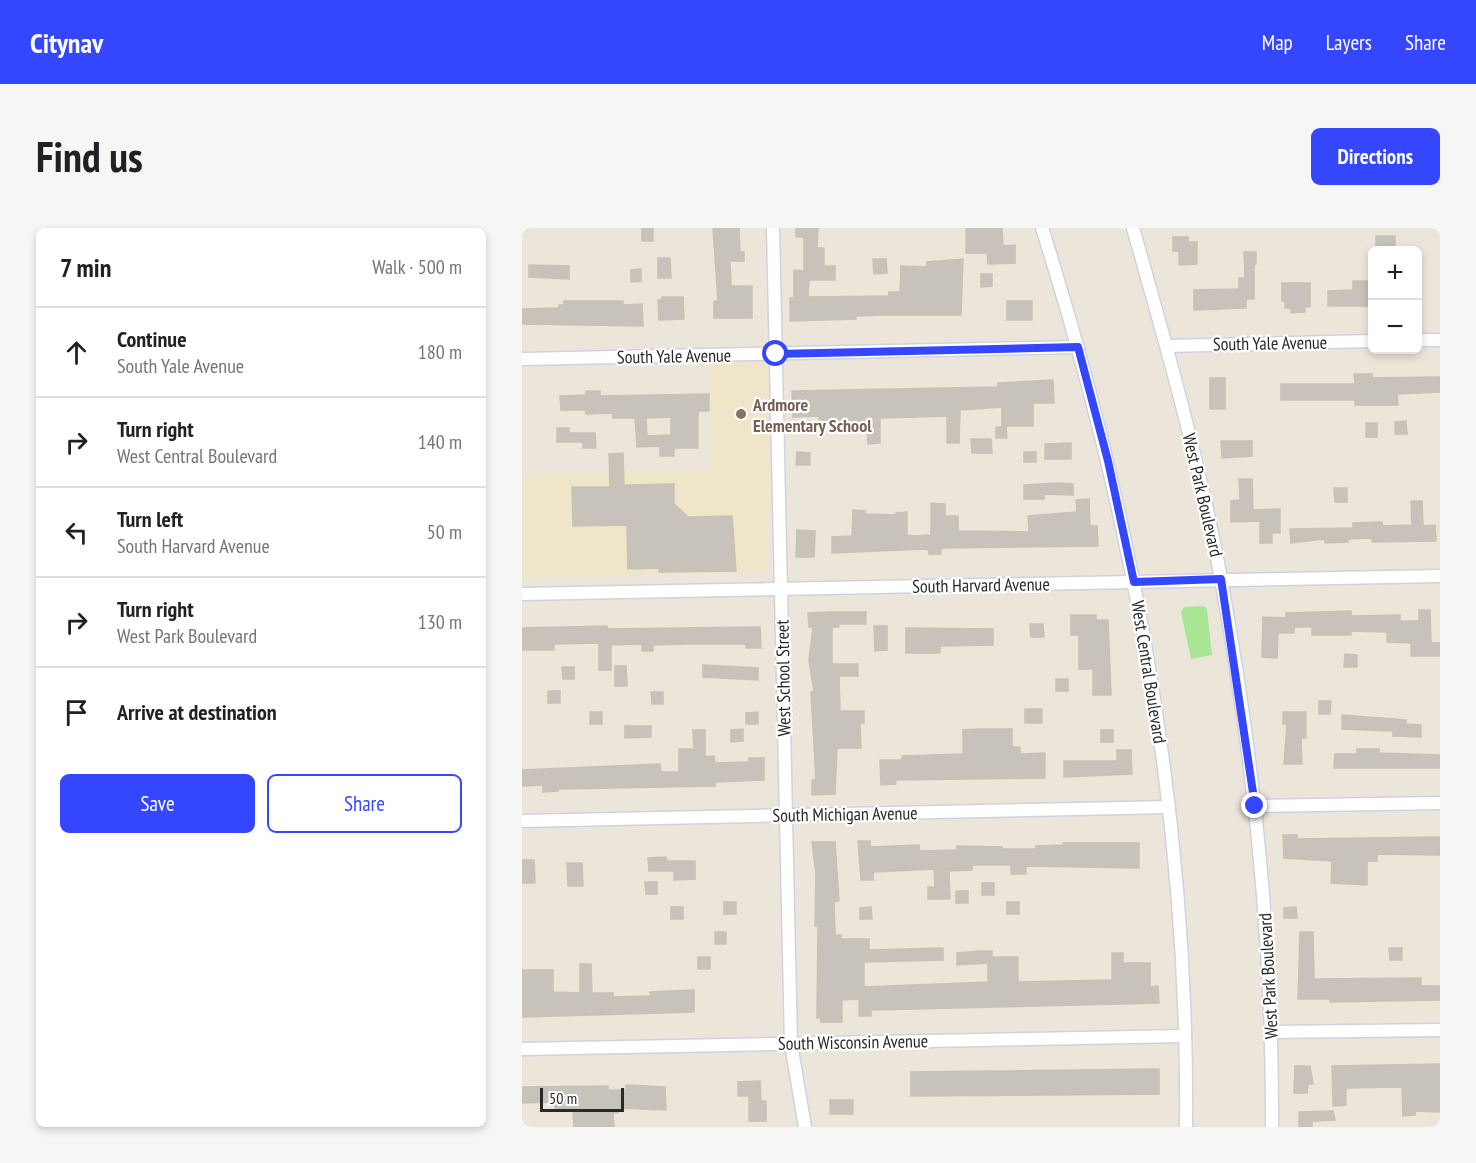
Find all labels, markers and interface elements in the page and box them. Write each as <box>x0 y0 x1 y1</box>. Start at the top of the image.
text: Citynav <box>30 24 103 61</box>
text: Map <box>1262 29 1293 56</box>
text: Layers <box>1326 29 1372 56</box>
text: Share <box>1405 29 1446 56</box>
button: Directions <box>1311 128 1440 185</box>
text: Find us <box>36 129 143 184</box>
map controls <box>1368 246 1422 354</box>
button: + <box>1368 246 1422 300</box>
text: 7 min <box>60 251 111 284</box>
text: Walk · 500 m <box>372 254 462 280</box>
button: − <box>1368 300 1422 354</box>
text: Continue <box>117 325 187 353</box>
street label: South Yale Avenue <box>1213 331 1327 355</box>
icon: ahead <box>60 336 93 369</box>
text: 180 m <box>418 339 462 365</box>
route start <box>762 340 788 366</box>
street label: South Yale Avenue <box>617 344 731 368</box>
text: South Yale Avenue <box>117 353 244 379</box>
place label: Ardmore Elementary School <box>752 393 872 437</box>
marker: Ardmore Elementary School <box>734 407 748 421</box>
text: Turn right <box>117 415 194 443</box>
icon: right <box>60 426 93 459</box>
text: 140 m <box>418 429 462 455</box>
street label: West Park Boulevard <box>1178 431 1228 559</box>
text: West Central Boulevard <box>117 443 277 469</box>
text: Turn left <box>117 505 183 533</box>
icon: left <box>60 516 93 549</box>
text: 50 m <box>427 519 462 545</box>
text: South Harvard Avenue <box>117 533 270 559</box>
street label: South Harvard Avenue <box>912 572 1050 598</box>
text: Turn right <box>117 595 194 623</box>
street label: West Central Boulevard <box>1126 599 1172 745</box>
icon: right <box>60 606 93 639</box>
text: 130 m <box>418 609 462 635</box>
street label: West School Street <box>770 619 796 736</box>
text: West Park Boulevard <box>117 623 257 649</box>
icon: arrive <box>60 696 93 729</box>
text: Arrive at destination <box>117 698 277 726</box>
button: Save <box>60 774 255 833</box>
button: Share <box>267 774 462 833</box>
route end <box>1241 792 1267 818</box>
street label: South Michigan Avenue <box>772 801 918 827</box>
street label: West Park Boulevard <box>1253 912 1283 1040</box>
street label: South Wisconsin Avenue <box>778 1029 928 1055</box>
scale bar <box>540 1085 624 1112</box>
text: 50 m <box>549 1088 577 1108</box>

